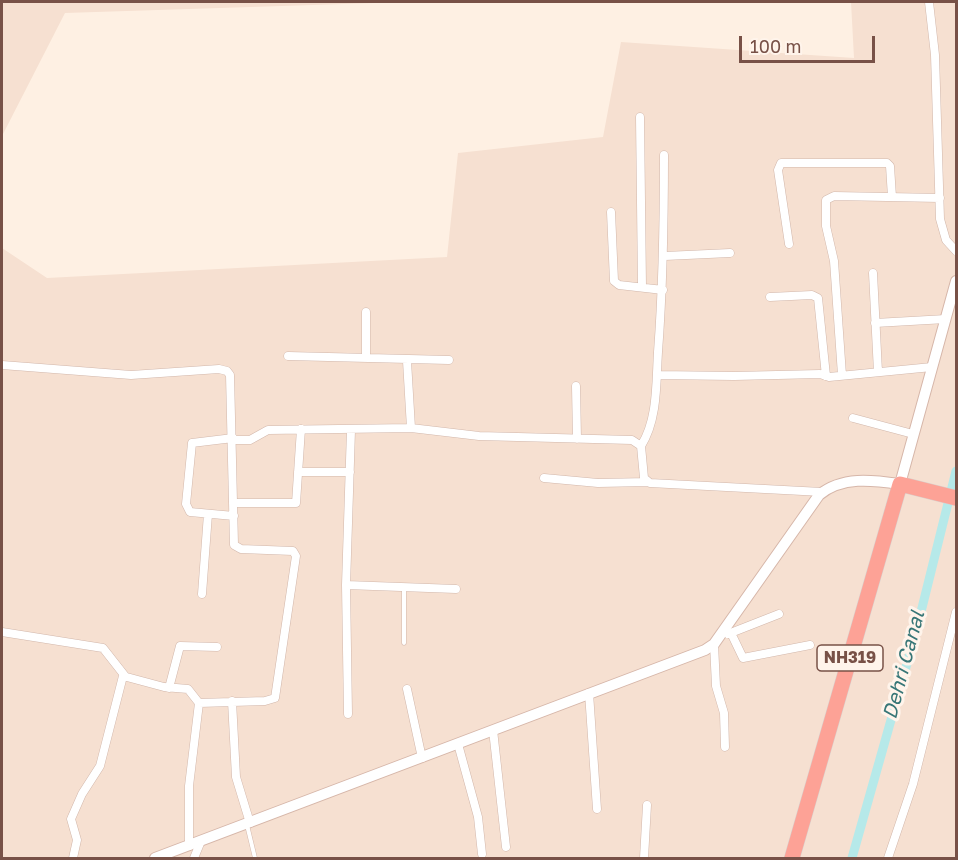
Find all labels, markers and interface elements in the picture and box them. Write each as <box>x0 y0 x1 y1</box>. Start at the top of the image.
scale bar <box>742 24 878 62</box>
text: 100 m <box>750 35 801 57</box>
water label: Dehri Canal <box>878 608 930 722</box>
road number: NH319 <box>817 645 883 671</box>

